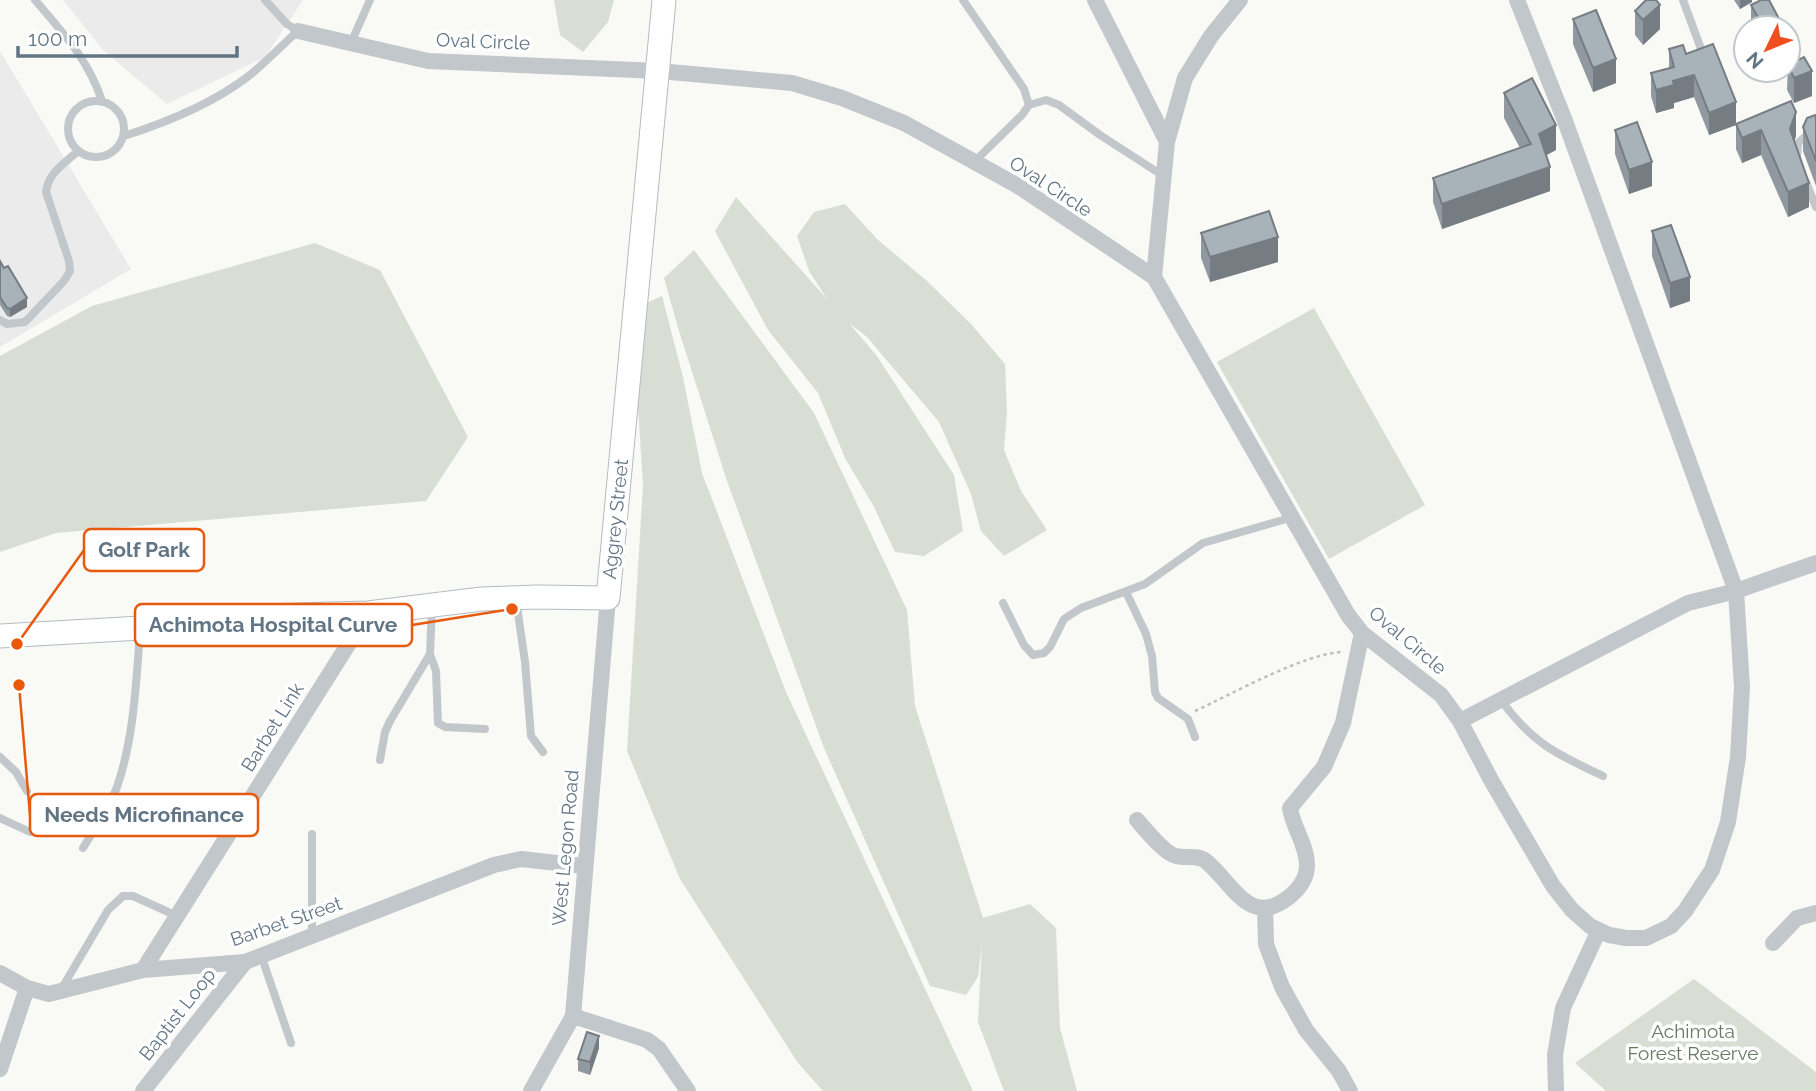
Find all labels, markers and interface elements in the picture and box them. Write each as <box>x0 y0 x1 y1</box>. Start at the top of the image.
scale bar <box>18 14 236 58</box>
north arrow <box>1732 14 1802 84</box>
text: 100 m <box>28 26 87 51</box>
street label: Oval Circle <box>436 28 530 54</box>
text: N <box>1742 48 1768 73</box>
street label: Oval Circle <box>1005 151 1097 221</box>
street label: Aggrey Street <box>598 457 632 580</box>
callout: Golf Park <box>84 529 204 571</box>
text: Golf Park <box>98 537 190 562</box>
street label: Oval Circle <box>1365 601 1451 679</box>
callout: Achimota Hospital Curve <box>135 604 412 646</box>
text: Achimota Hospital Curve <box>149 612 398 637</box>
street label: Barbet Link <box>236 679 308 775</box>
street label: West Legon Road <box>547 769 583 927</box>
callout: Needs Microfinance <box>30 794 258 836</box>
text: Needs Microfinance <box>44 802 244 827</box>
street label: Barbet Street <box>227 891 345 950</box>
street label: Baptist Loop <box>134 964 220 1064</box>
park label: Achimota Forest Reserve <box>1628 1020 1758 1064</box>

